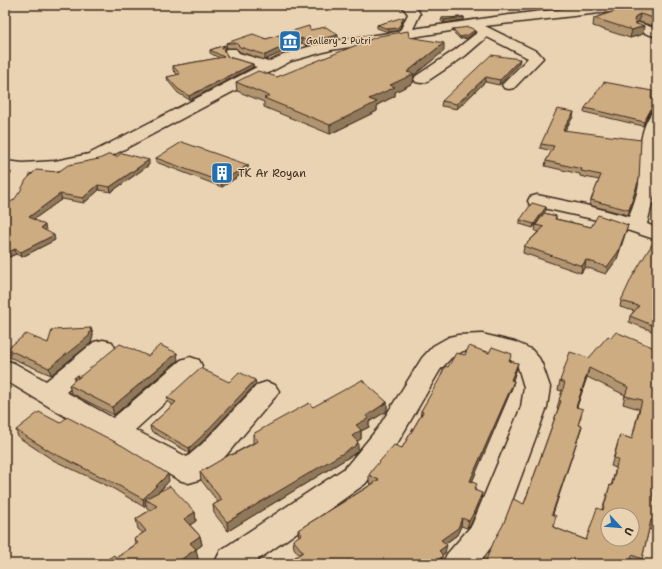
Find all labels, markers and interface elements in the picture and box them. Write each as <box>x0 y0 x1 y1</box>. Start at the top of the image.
museum icon: Gallery 2 Putri <box>277 28 303 54</box>
place label: Gallery 2 Putri <box>306 35 371 47</box>
building icon: TK Ar Royan <box>209 160 235 186</box>
place label: TK Ar Royan <box>238 166 306 181</box>
north arrow <box>600 507 640 547</box>
text: U <box>620 524 637 538</box>

